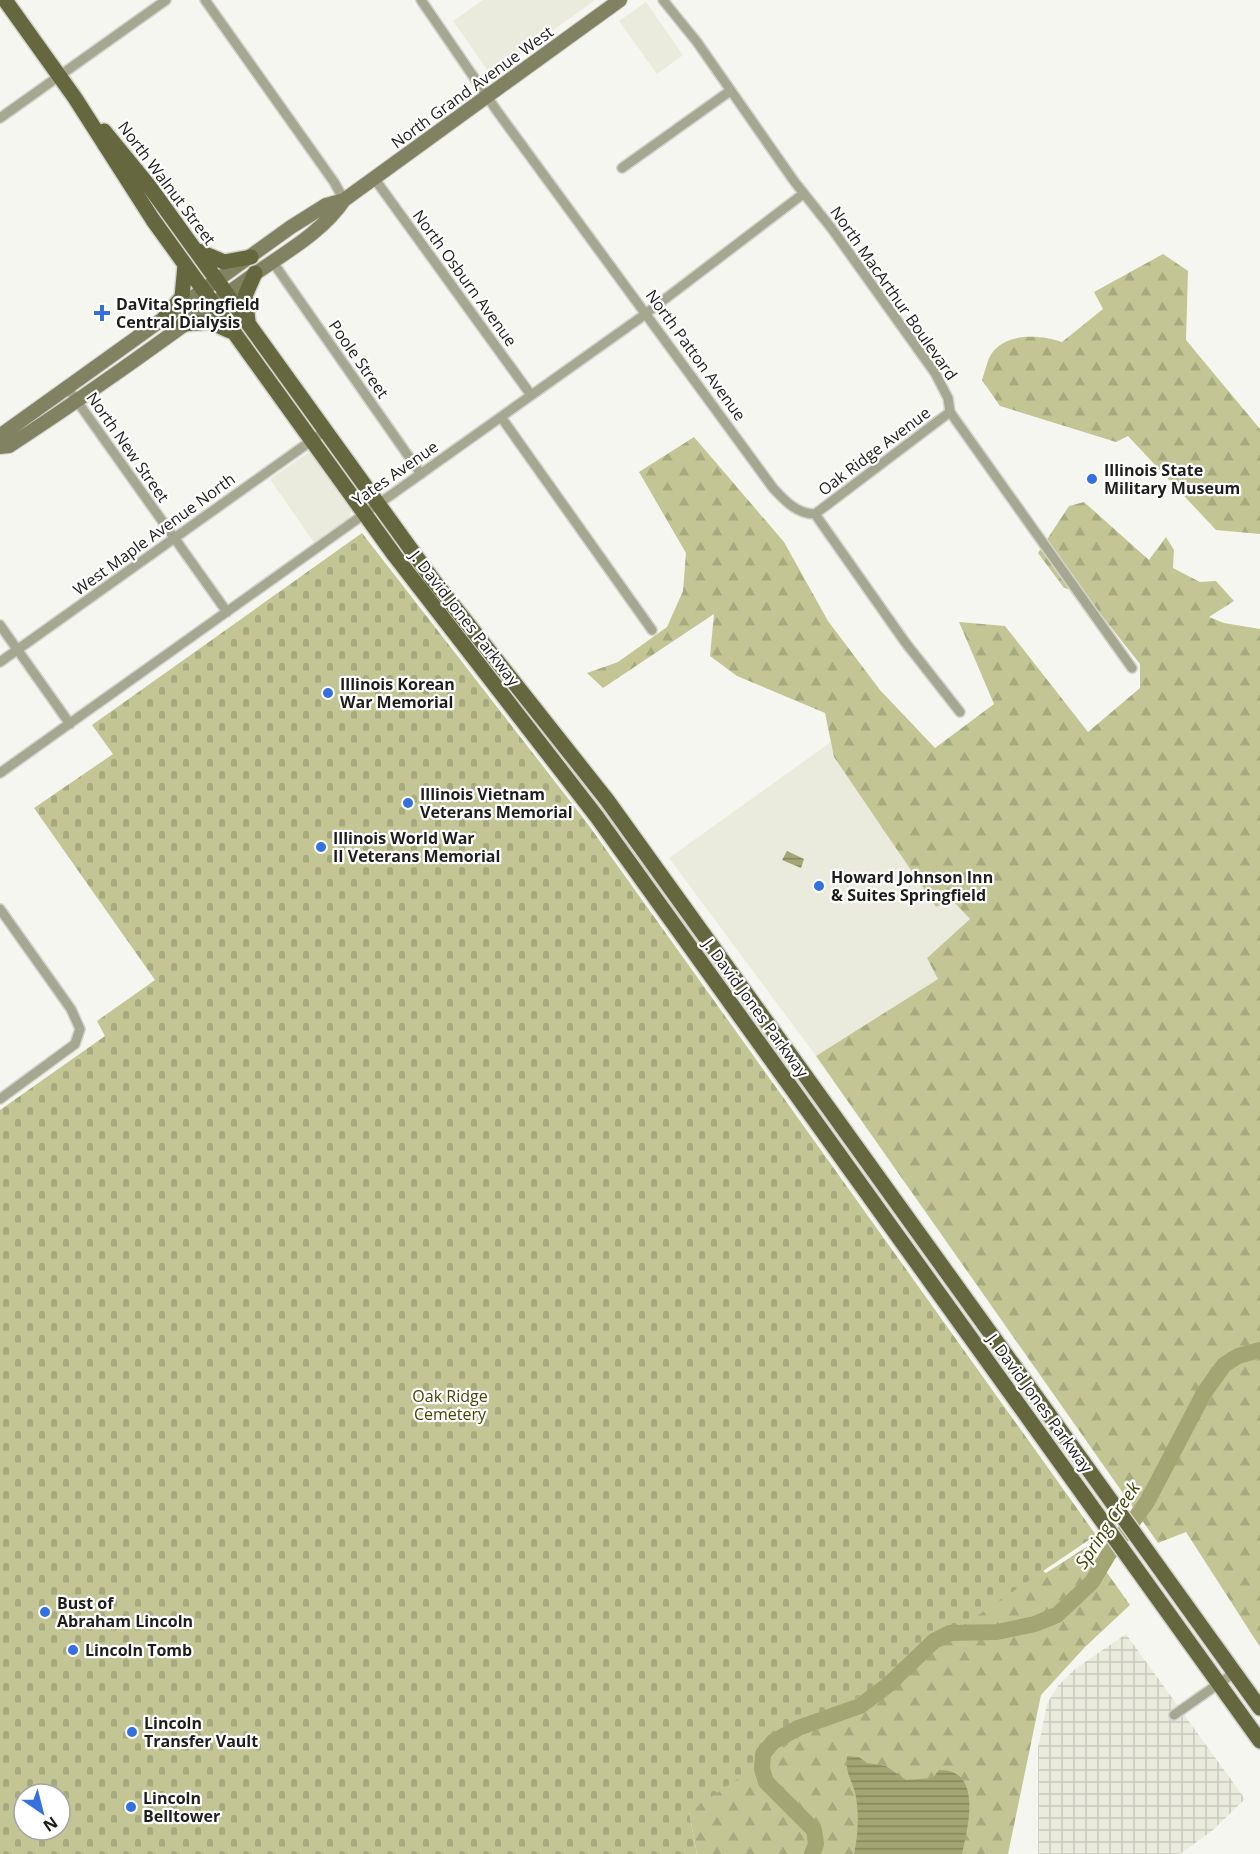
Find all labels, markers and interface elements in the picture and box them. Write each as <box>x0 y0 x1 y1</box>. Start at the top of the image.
street label: North Grand Avenue West <box>386 20 558 153</box>
street label: North Walnut Street <box>113 117 221 250</box>
street label: North MacArthur Boulevard <box>825 202 963 384</box>
street label: North Osburn Avenue <box>408 205 522 351</box>
street label: North Patton Avenue <box>641 285 751 425</box>
place label: DaVita Springfield Central Dialysis <box>116 293 260 333</box>
marker: DaVita Springfield Central Dialysis <box>93 304 111 322</box>
street label: Poole Street <box>324 316 394 403</box>
street label: North New Street <box>82 387 175 507</box>
street label: Oak Ridge Avenue <box>813 402 935 500</box>
street label: Yates Avenue <box>348 435 442 511</box>
place label: Illinois State Military Museum <box>1104 459 1240 499</box>
street label: West Maple Avenue North <box>69 468 239 600</box>
marker: Illinois State Military Museum <box>1085 472 1099 486</box>
street label: J. David Jones Parkway <box>404 544 525 691</box>
place label: Illinois Korean War Memorial <box>340 673 455 713</box>
marker: Illinois Korean War Memorial <box>321 686 335 700</box>
place label: Illinois Vietnam Veterans Memorial <box>420 783 573 823</box>
marker: Illinois Vietnam Veterans Memorial <box>401 796 415 810</box>
place label: Illinois World War II Veterans Memorial <box>333 827 500 867</box>
marker: Illinois World War II Veterans Memorial <box>314 840 328 854</box>
place label: Howard Johnson Inn & Suites Springfield <box>831 866 993 906</box>
marker: Howard Johnson Inn & Suites Springfield <box>812 879 826 893</box>
street label: J. David Jones Parkway <box>697 933 814 1083</box>
street label: J. David Jones Parkway <box>981 1328 1098 1478</box>
park label: Oak Ridge Cemetery <box>412 1385 488 1425</box>
water label: Spring Creek <box>1069 1476 1146 1573</box>
place label: Bust of Abraham Lincoln <box>57 1592 193 1632</box>
marker: Bust of Abraham Lincoln <box>38 1605 52 1619</box>
place label: Lincoln Tomb <box>85 1639 192 1661</box>
marker: Lincoln Tomb <box>66 1643 80 1657</box>
place label: Lincoln Transfer Vault <box>144 1712 258 1752</box>
marker: Lincoln Transfer Vault <box>125 1725 139 1739</box>
north arrow <box>12 1782 72 1842</box>
place label: Lincoln Belltower <box>143 1787 220 1827</box>
marker: Lincoln Belltower <box>124 1800 138 1814</box>
text: N <box>39 1812 62 1837</box>

